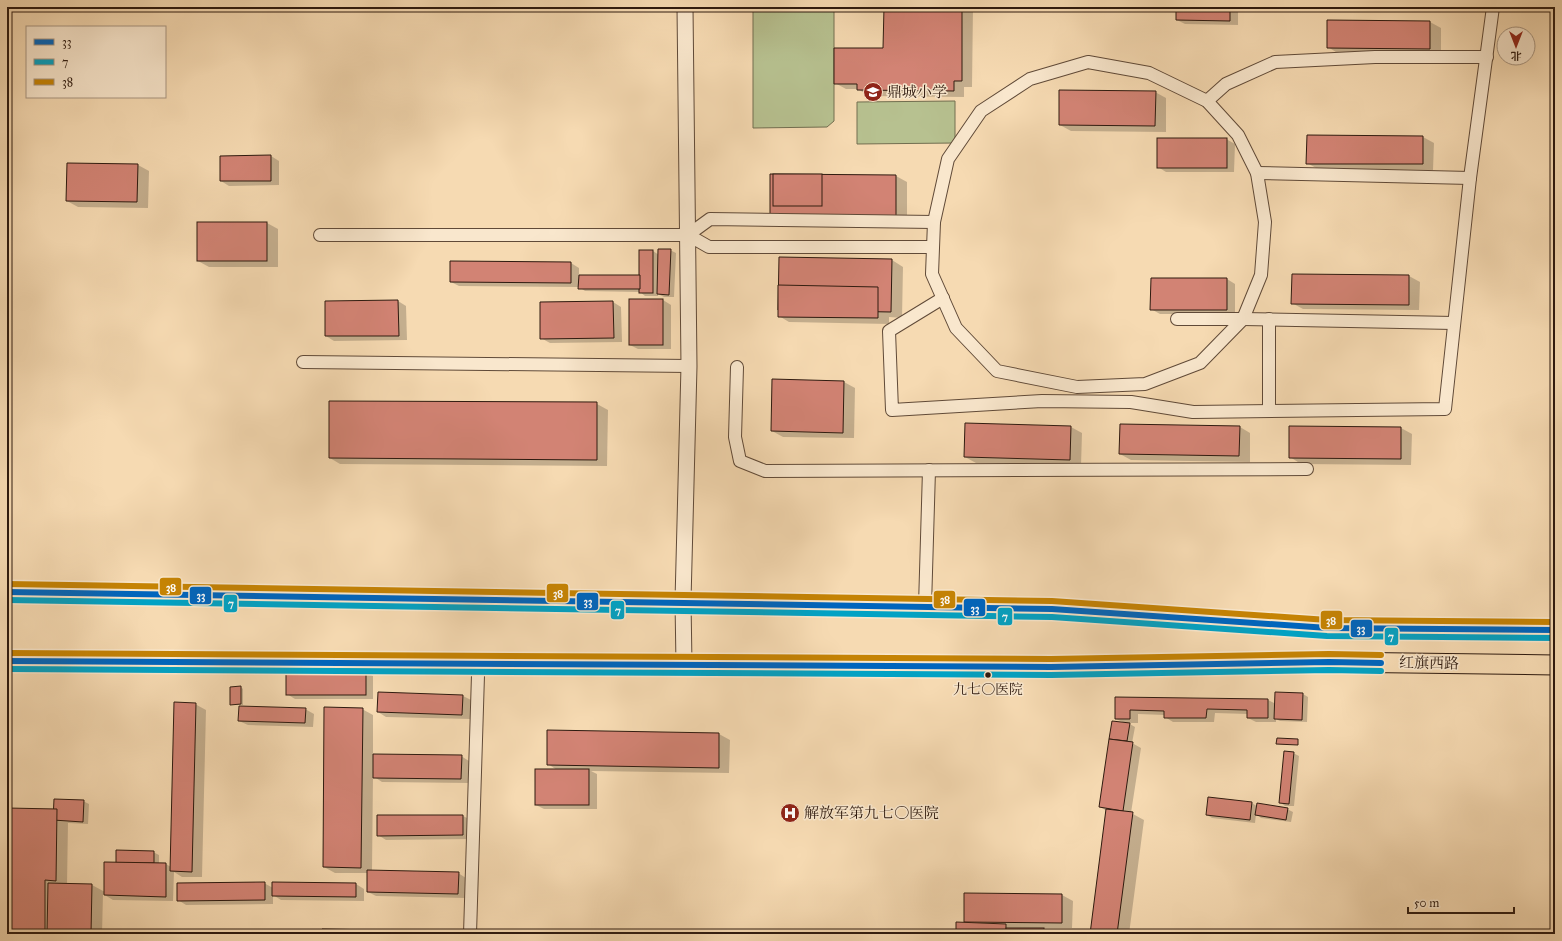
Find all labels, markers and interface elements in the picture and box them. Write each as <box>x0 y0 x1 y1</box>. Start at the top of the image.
legend <box>26 26 166 98</box>
north arrow <box>1496 26 1536 66</box>
text: 33 <box>62 35 72 49</box>
text: 北 <box>1511 49 1522 62</box>
text: 7 <box>62 55 68 69</box>
text: 38 <box>62 75 73 89</box>
school or university icon: 鼎城小学 <box>862 81 884 103</box>
place label: 鼎城小学 <box>887 83 947 101</box>
line badge: 38 <box>159 577 182 596</box>
text: 38 <box>166 581 176 595</box>
line badge: 38 <box>546 583 569 603</box>
line badge: 33 <box>189 586 212 605</box>
text: 38 <box>553 587 563 601</box>
text: 33 <box>197 589 205 603</box>
line badge: 38 <box>933 590 956 609</box>
line badge: 33 <box>576 592 599 611</box>
text: 38 <box>940 593 950 607</box>
line badge: 7 <box>223 594 238 613</box>
text: 33 <box>584 595 592 609</box>
text: 7 <box>228 597 234 610</box>
line badge: 33 <box>963 598 986 617</box>
line badge: 7 <box>610 600 625 620</box>
text: 33 <box>971 602 979 616</box>
text: 7 <box>615 604 621 617</box>
line badge: 7 <box>997 607 1013 626</box>
text: 7 <box>1002 610 1008 623</box>
line badge: 38 <box>1320 610 1343 630</box>
text: 38 <box>1326 614 1336 628</box>
line badge: 33 <box>1350 619 1373 638</box>
text: 33 <box>1357 622 1365 636</box>
line badge: 7 <box>1384 627 1399 646</box>
text: 7 <box>1388 630 1394 643</box>
street label: 红旗西路 <box>1399 653 1459 673</box>
marker: 九七〇医院 <box>983 670 993 680</box>
place label: 九七〇医院 <box>953 681 1023 698</box>
hospital icon: 解放军第九七〇医院 <box>779 802 801 824</box>
place label: 解放军第九七〇医院 <box>804 804 939 822</box>
scale bar <box>1408 889 1514 915</box>
text: 50 m <box>1414 896 1439 910</box>

